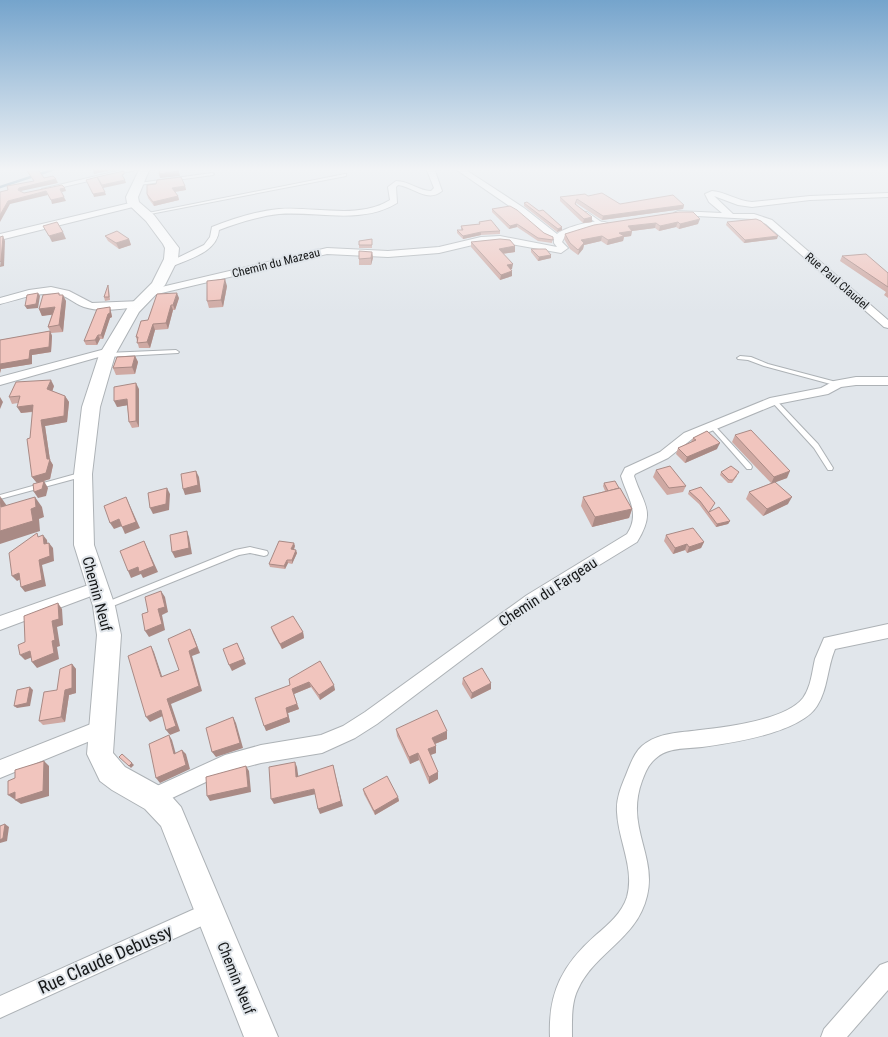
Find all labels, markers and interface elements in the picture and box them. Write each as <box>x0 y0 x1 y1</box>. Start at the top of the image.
street label: Chemin du Mazeau <box>231 245 322 281</box>
street label: Rue Paul Claudel <box>802 250 872 312</box>
street label: Chemin du Fargeau <box>495 553 601 631</box>
street label: Chemin Neuf <box>78 555 116 634</box>
street label: Rue Claude Debussy <box>35 920 176 998</box>
street label: Chemin Neuf <box>213 939 259 1017</box>

